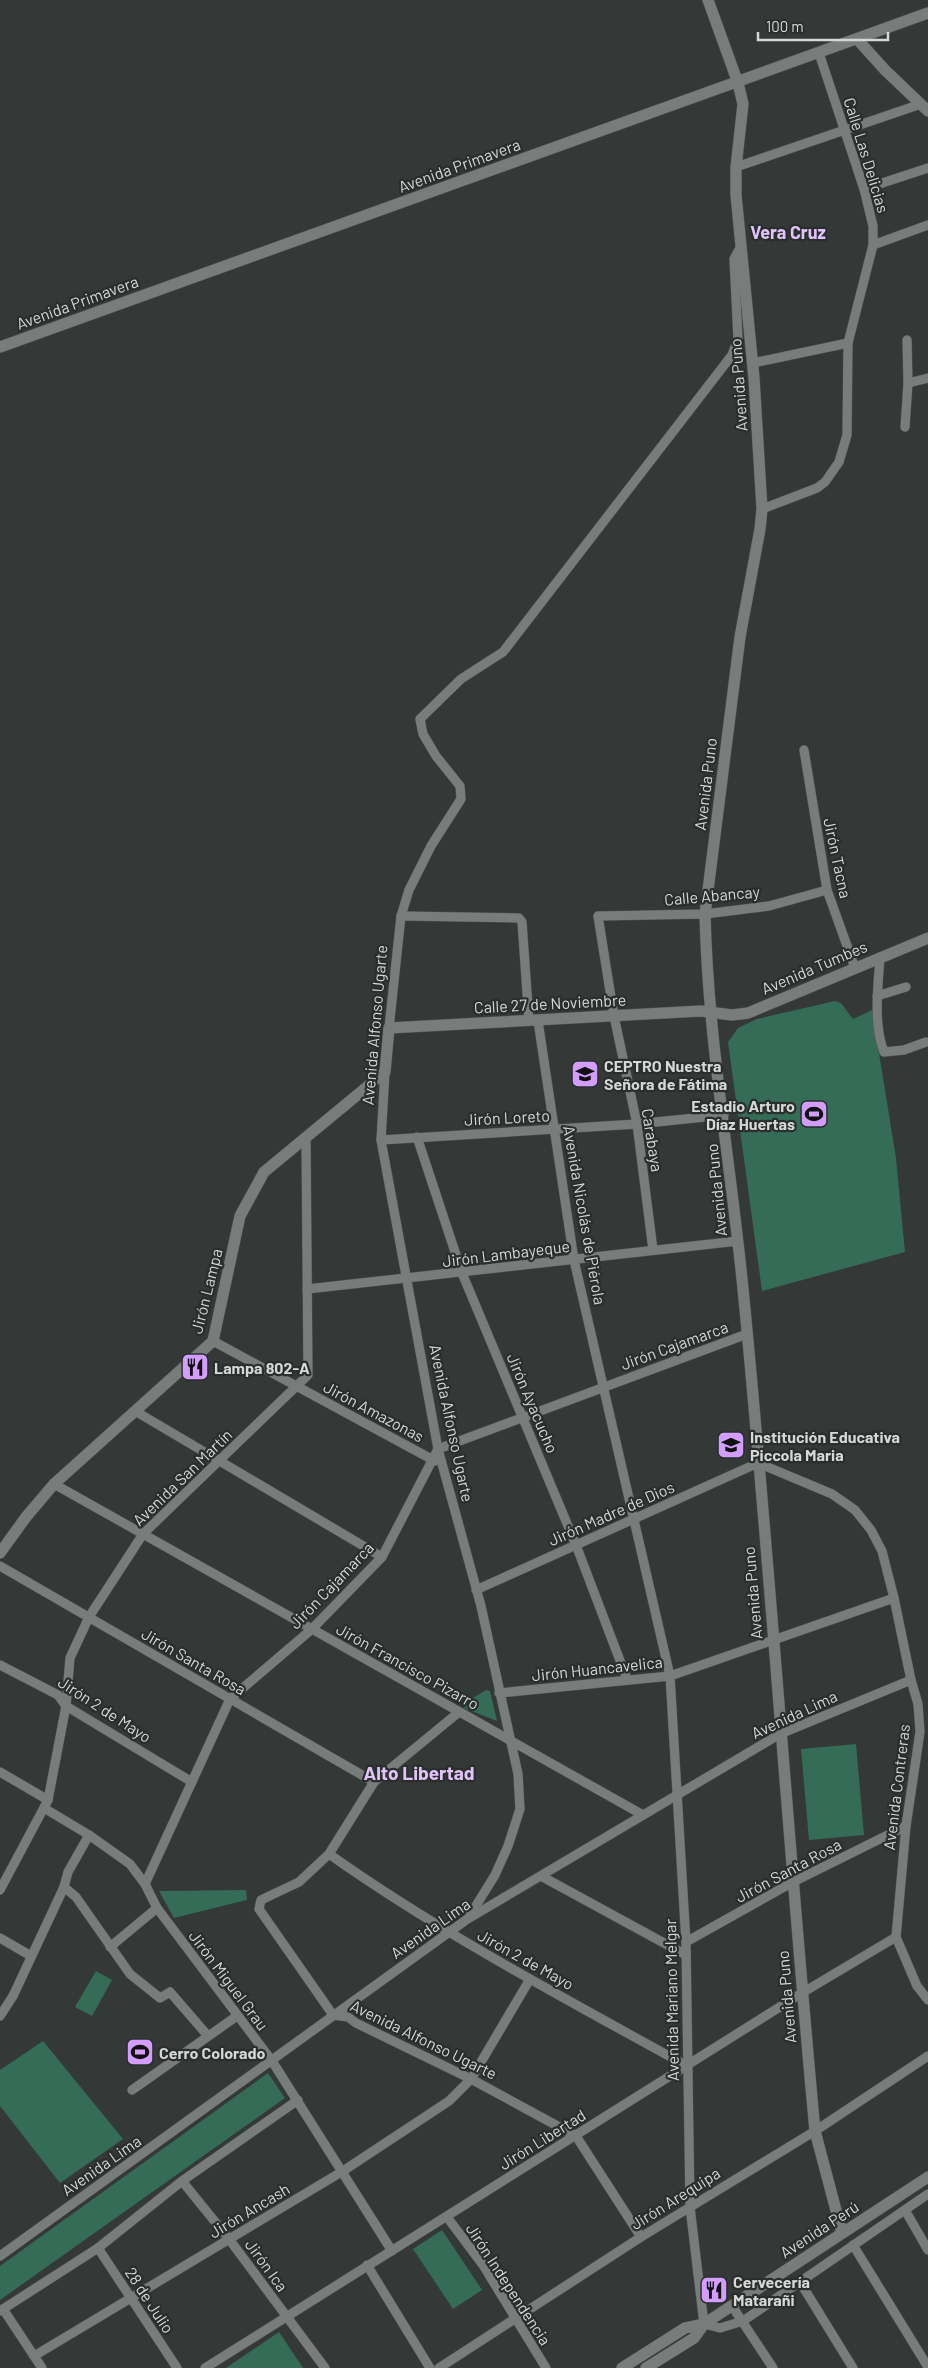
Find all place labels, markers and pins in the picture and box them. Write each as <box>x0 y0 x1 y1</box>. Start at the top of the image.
place label: CEPTRO Nuestra Señora de Fátima <box>604 1056 727 1093</box>
school or university icon: CEPTRO Nuestra Señora de Fátima <box>570 1059 600 1089</box>
place label: Estadio Arturo Díaz Huertas <box>691 1096 795 1133</box>
sports icon: Estadio Arturo Díaz Huertas <box>799 1099 829 1129</box>
restaurant icon: Lampa 802-A <box>180 1352 210 1382</box>
place label: Lampa 802-A <box>214 1358 310 1377</box>
place label: Institución Educativa Piccola Maria <box>750 1427 900 1464</box>
school or university icon: Institución Educativa Piccola Maria <box>716 1430 746 1460</box>
sports icon: Cerro Colorado <box>125 2037 155 2067</box>
place label: Cerro Colorado <box>159 2043 266 2062</box>
place label: Cervecería Matarañi <box>733 2272 810 2309</box>
restaurant icon: Cervecería Matarañi <box>699 2275 729 2305</box>

